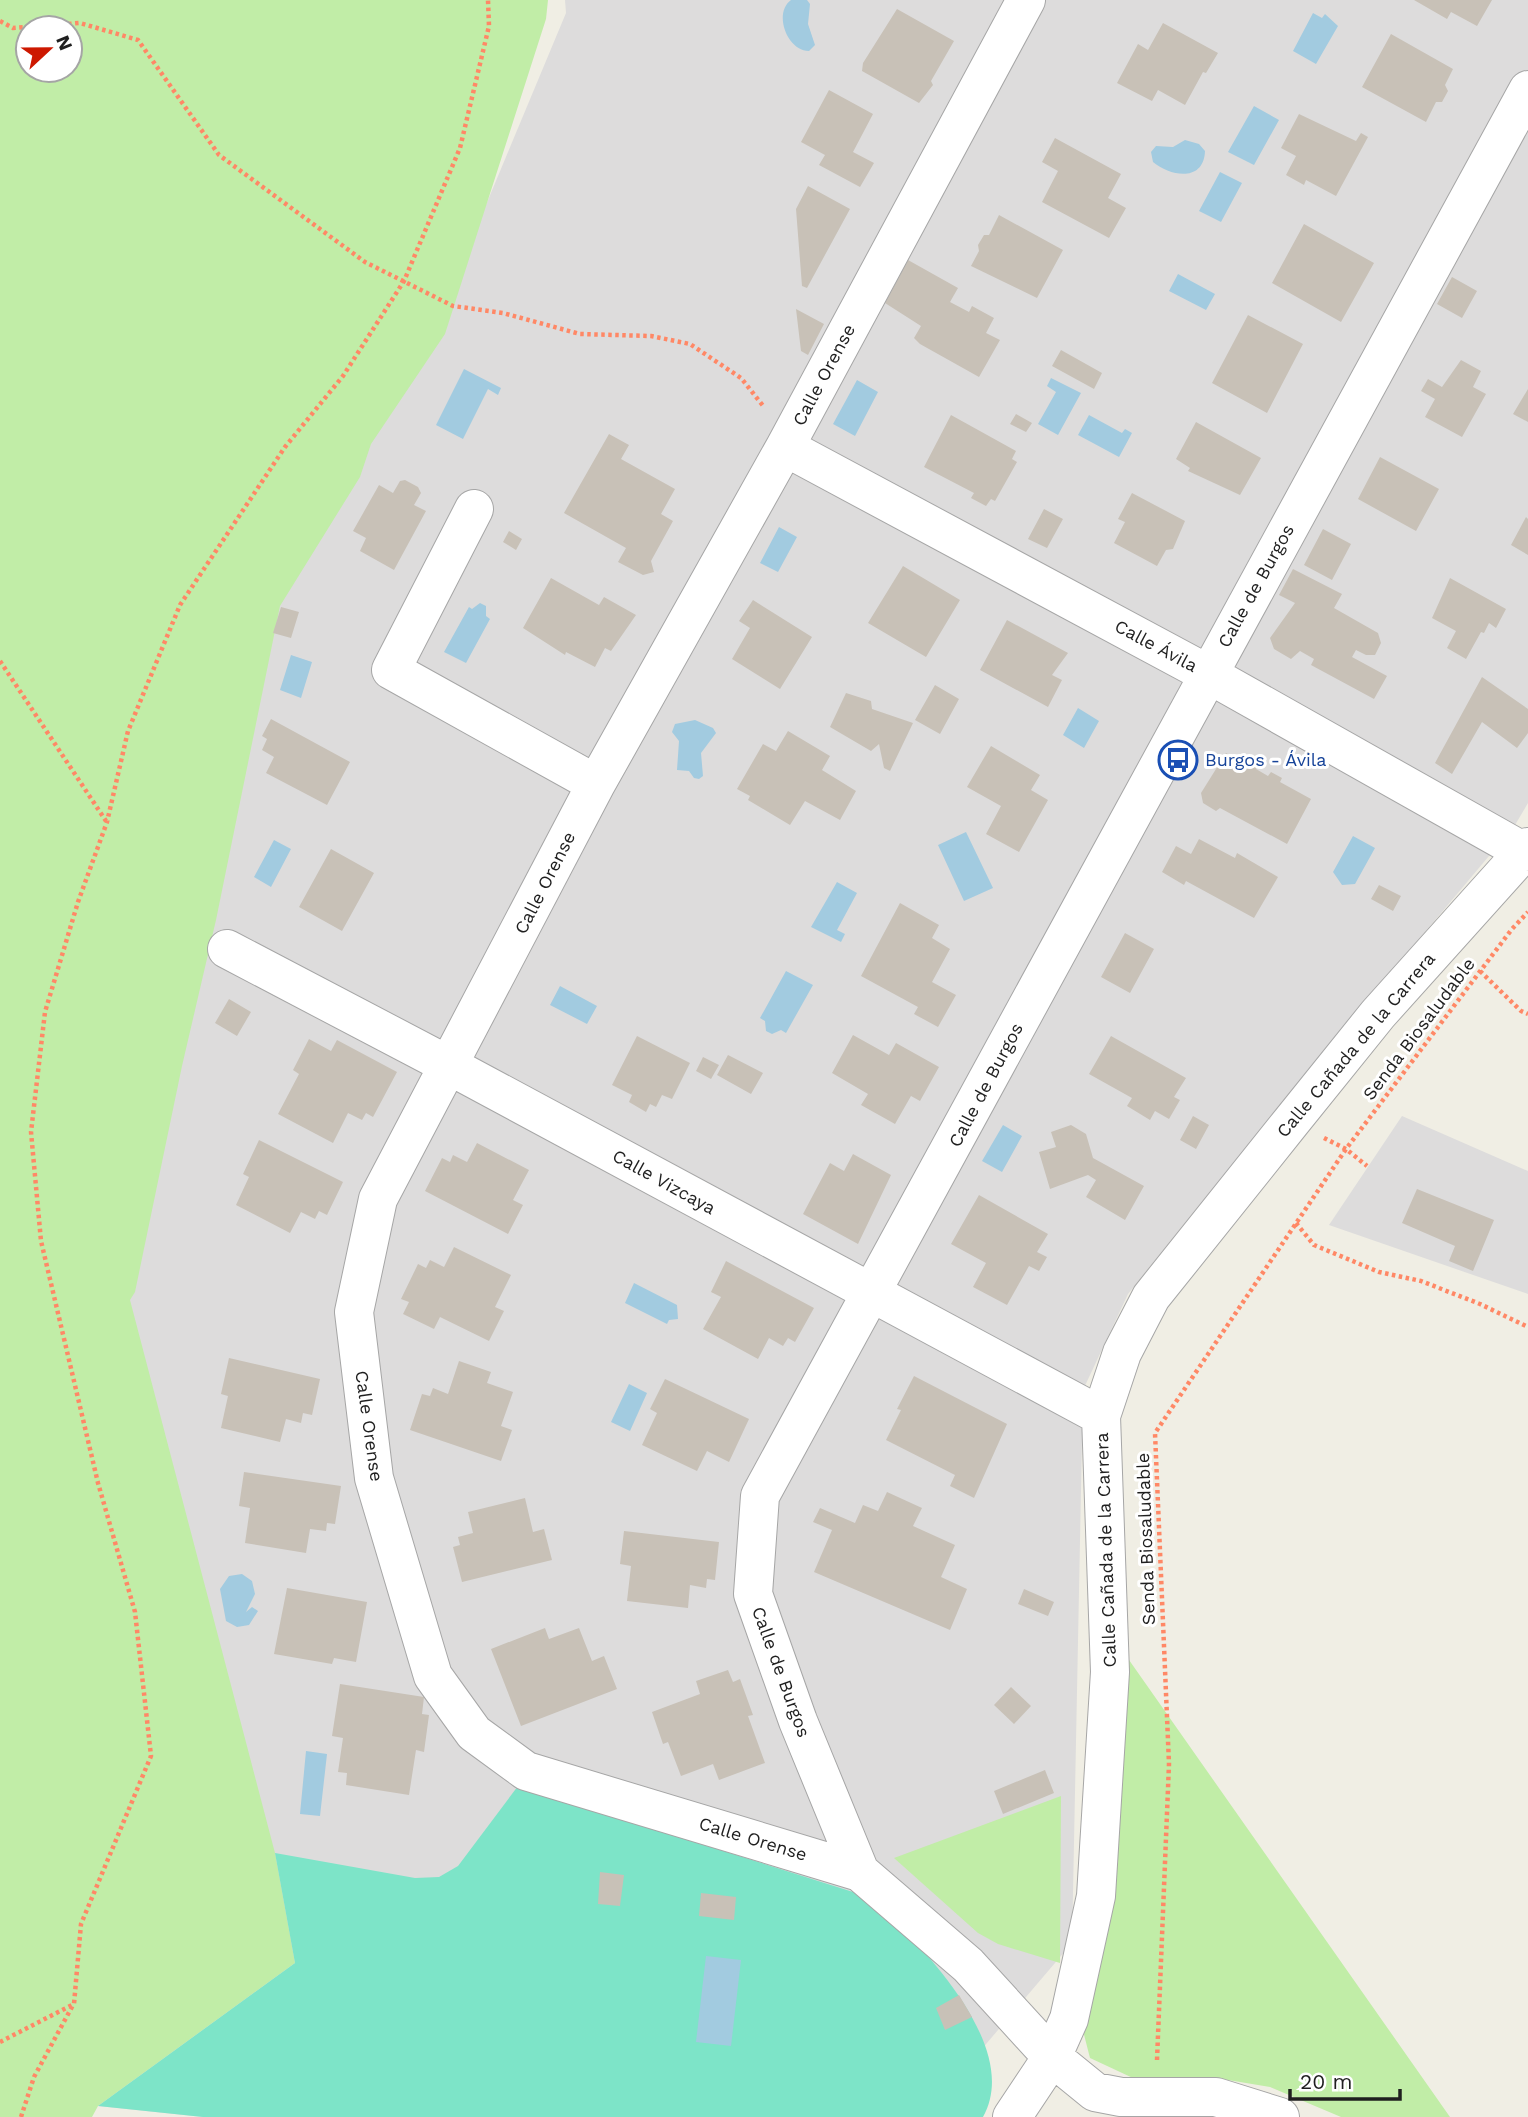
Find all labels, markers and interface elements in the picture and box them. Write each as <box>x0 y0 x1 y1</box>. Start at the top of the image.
north arrow <box>14 14 84 84</box>
text: N <box>51 32 78 54</box>
street label: Calle Orense <box>788 320 859 429</box>
street label: Calle de Burgos <box>1213 521 1298 651</box>
street label: Calle Ávila <box>1111 615 1201 676</box>
bus stop icon: Burgos - Ávila <box>1157 739 1199 781</box>
place label: Burgos - Ávila <box>1205 749 1326 770</box>
street label: Calle Orense <box>510 828 579 937</box>
street label: Calle Cañada de la Carrera <box>1272 948 1439 1141</box>
street label: Senda Biosaludable <box>1358 953 1479 1104</box>
street label: Calle de Burgos <box>944 1019 1027 1150</box>
street label: Calle Vizcaya <box>609 1145 719 1218</box>
street label: Calle Orense <box>351 1369 388 1483</box>
street label: Calle Cañada de la Carrera <box>1091 1432 1120 1668</box>
street label: Senda Biosaludable <box>1132 1452 1159 1626</box>
street label: Calle de Burgos <box>748 1604 815 1740</box>
street label: Calle Orense <box>697 1812 810 1865</box>
scale bar <box>1290 2058 1400 2102</box>
text: 20 m <box>1300 2069 1352 2094</box>

